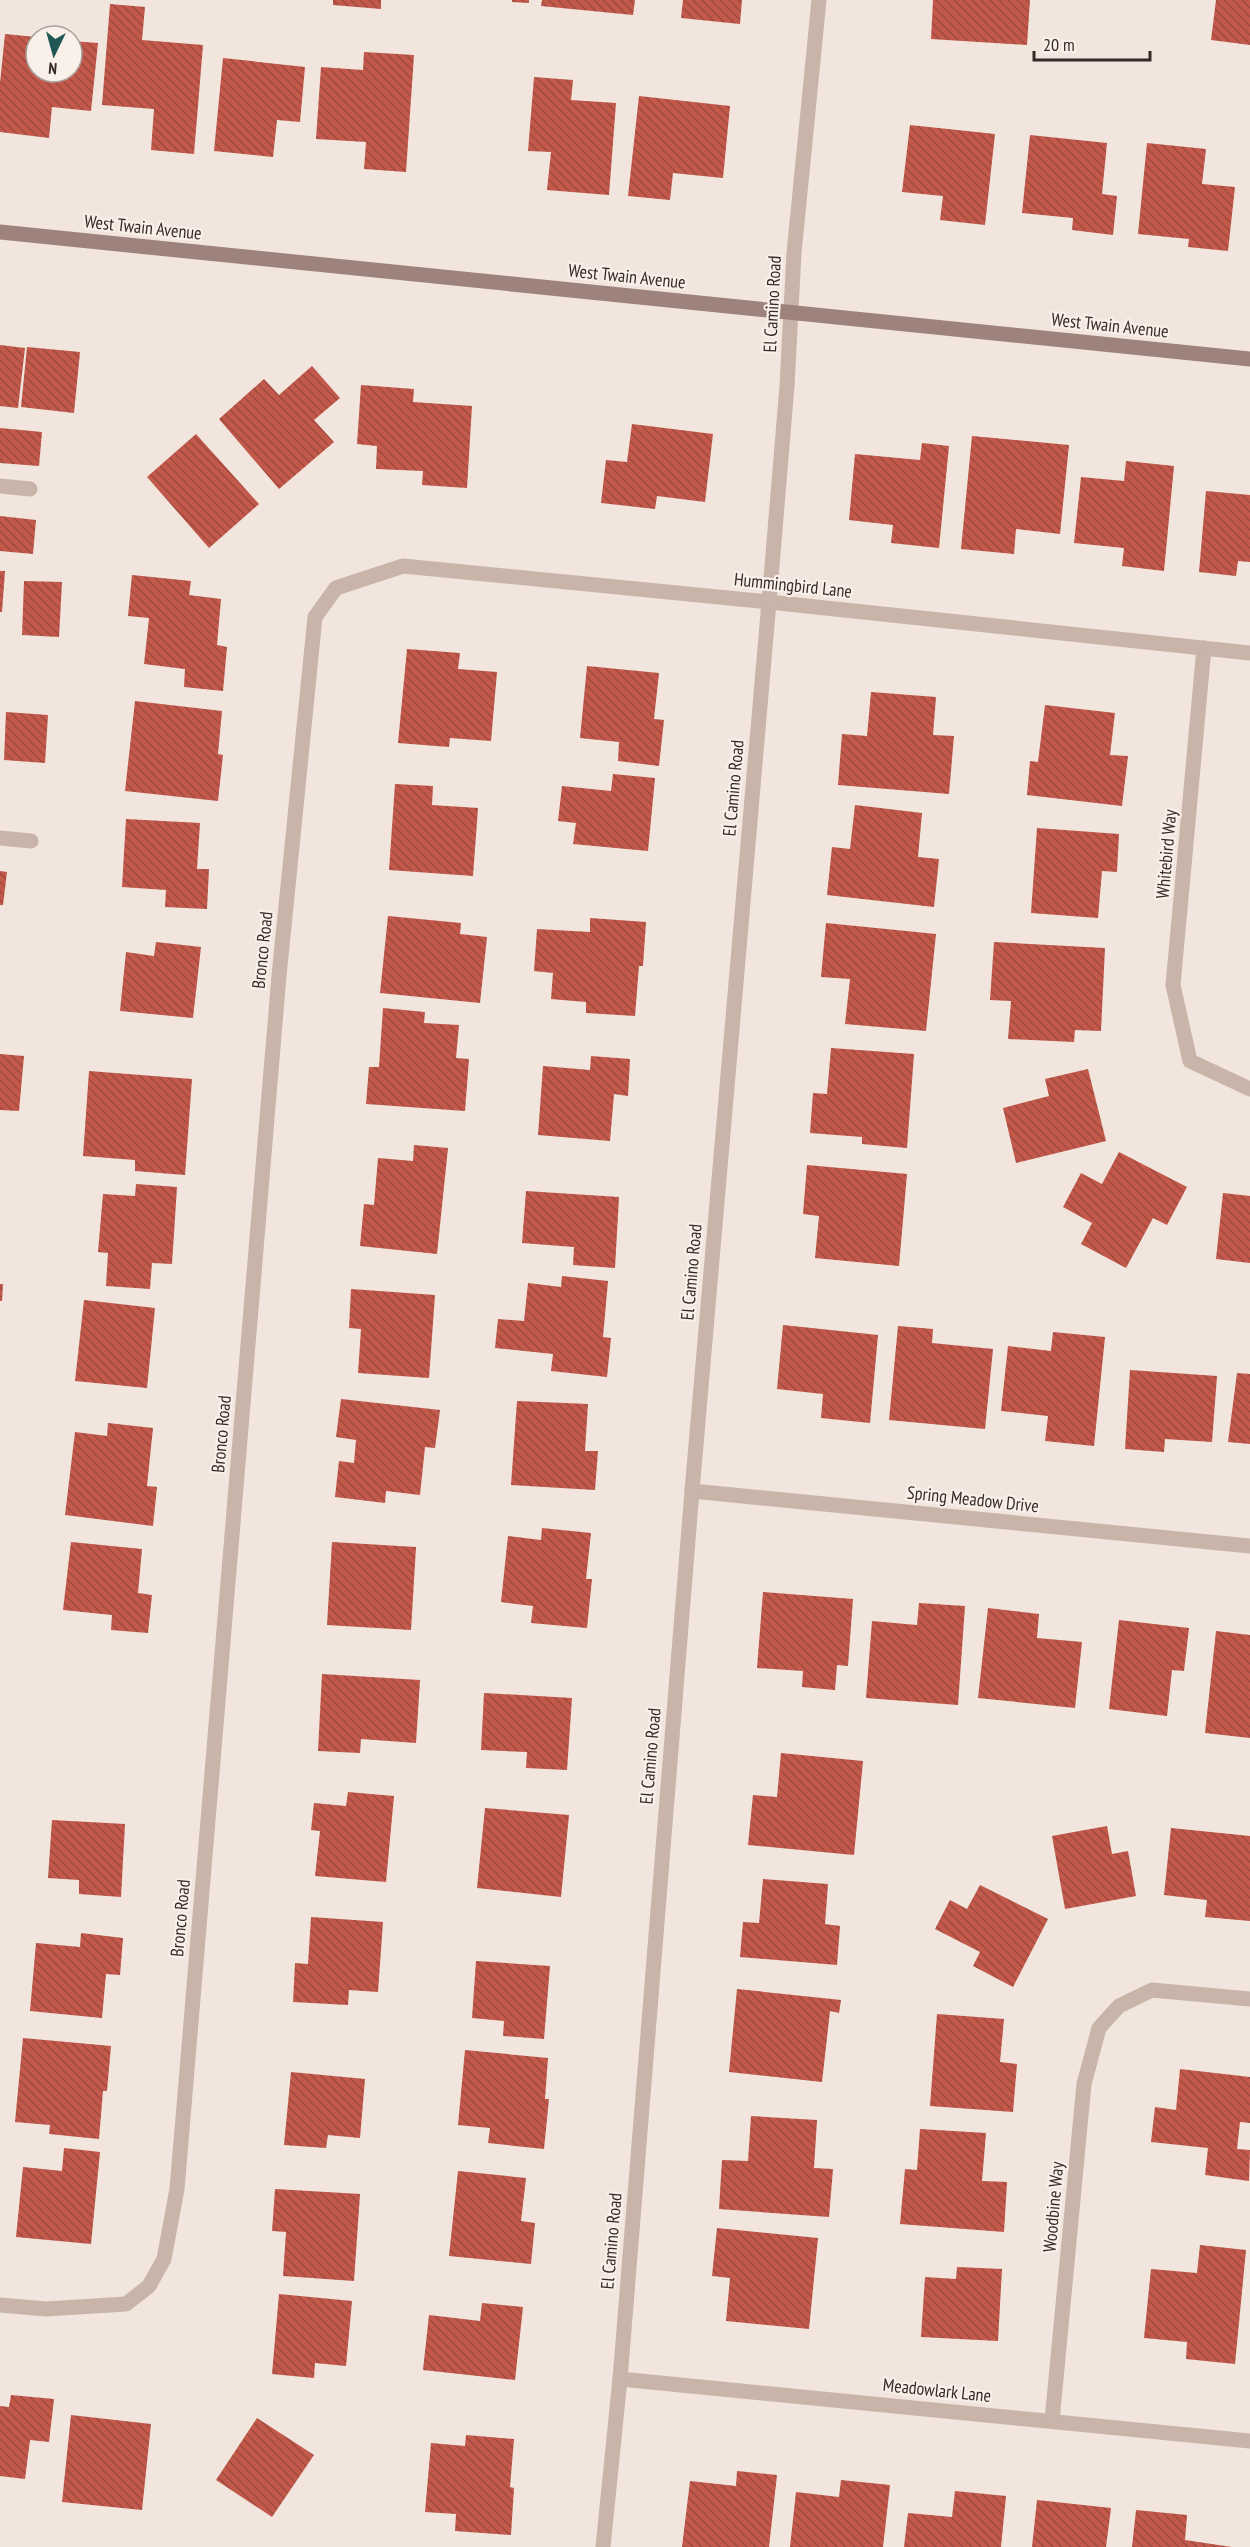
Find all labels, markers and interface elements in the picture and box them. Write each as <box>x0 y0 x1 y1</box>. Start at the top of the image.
north arrow <box>24 24 84 84</box>
scale bar <box>1034 24 1150 62</box>
text: 20 m <box>1043 33 1075 56</box>
text: N <box>48 59 58 79</box>
street label: West Twain Avenue <box>83 209 203 245</box>
street label: El Camino Road <box>758 255 786 353</box>
street label: West Twain Avenue <box>567 258 687 294</box>
street label: West Twain Avenue <box>1050 307 1170 343</box>
street label: Hummingbird Lane <box>733 567 853 603</box>
street label: El Camino Road <box>717 739 749 837</box>
street label: Whitebird Way <box>1151 808 1181 900</box>
street label: Bronco Road <box>247 910 277 990</box>
street label: El Camino Road <box>675 1223 707 1321</box>
street label: Bronco Road <box>206 1394 236 1474</box>
street label: Spring Meadow Drive <box>906 1481 1040 1517</box>
street label: El Camino Road <box>634 1707 666 1805</box>
street label: Bronco Road <box>165 1878 195 1958</box>
street label: Woodbine Way <box>1038 2161 1068 2253</box>
street label: El Camino Road <box>595 2192 627 2290</box>
street label: Meadowlark Lane <box>882 2373 992 2407</box>

